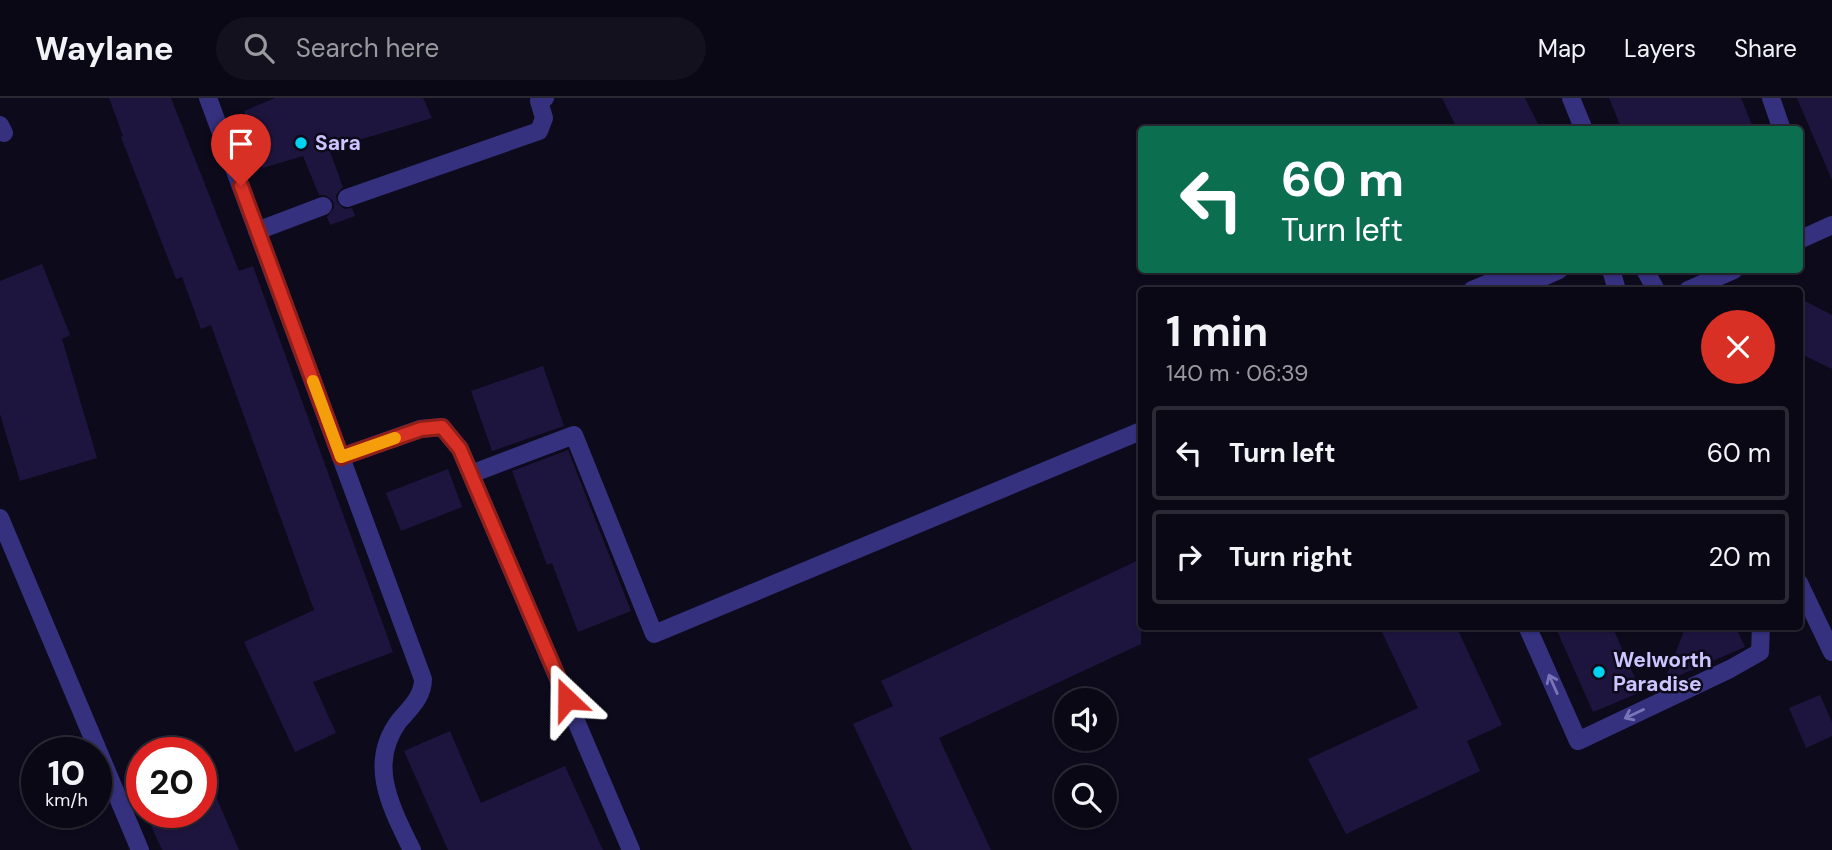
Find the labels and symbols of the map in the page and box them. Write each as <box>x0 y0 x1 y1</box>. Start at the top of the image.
pin <box>211 114 271 186</box>
place label: Sara <box>315 129 361 157</box>
marker: Sara <box>293 135 309 151</box>
place label: Welworth Paradise <box>1613 646 1712 698</box>
position arrow <box>530 662 604 736</box>
marker: Welworth Paradise <box>1591 664 1607 680</box>
one-way arrow <box>1545 673 1558 695</box>
one-way arrow <box>1623 709 1644 722</box>
speed limit sign: 20 <box>126 737 217 828</box>

